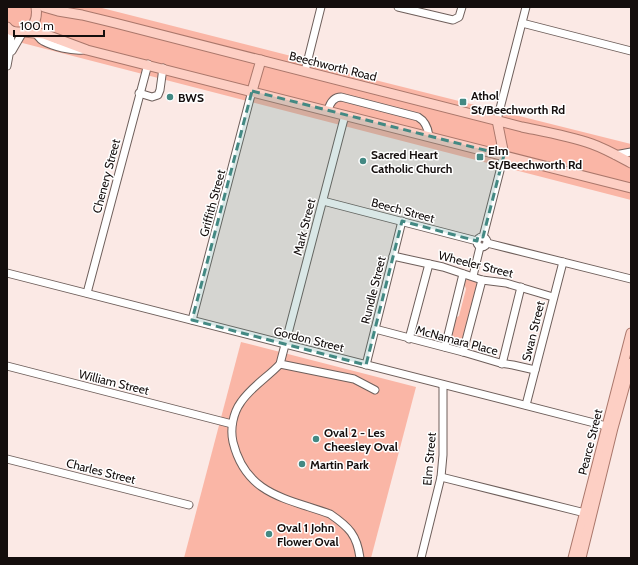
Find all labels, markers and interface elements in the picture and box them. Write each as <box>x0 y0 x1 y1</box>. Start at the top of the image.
scale bar <box>14 12 104 38</box>
text: 100 m <box>20 18 54 33</box>
street label: Beechworth Road <box>288 48 378 84</box>
place label: Athol St/Beechworth Rd <box>471 88 565 117</box>
place label: BWS <box>178 90 204 105</box>
marker: BWS <box>165 92 175 102</box>
marker: Athol St/Beechworth Rd <box>458 97 468 107</box>
street label: Chenery Street <box>89 137 123 215</box>
place label: Elm St/Beechworth Rd <box>488 143 582 172</box>
place label: Sacred Heart Catholic Church <box>371 147 452 176</box>
marker: Elm St/Beechworth Rd <box>475 152 485 162</box>
marker: Sacred Heart Catholic Church <box>358 156 368 166</box>
street label: Griffith Street <box>196 168 228 238</box>
street label: Beech Street <box>370 194 436 226</box>
street label: Mark Street <box>290 197 318 257</box>
street label: Wheeler Street <box>437 247 515 281</box>
street label: Rundle Street <box>357 255 389 325</box>
street label: Swan Street <box>518 299 548 363</box>
street label: McNamara Place <box>414 322 500 358</box>
street label: Gordon Street <box>272 323 346 355</box>
street label: William Street <box>77 366 151 398</box>
street label: Pearce Street <box>575 408 605 476</box>
place label: Oval 2 - Les Cheesley Oval <box>324 425 398 454</box>
street label: Elm Street <box>419 432 439 486</box>
marker: Oval 2 - Les Cheesley Oval <box>311 434 321 444</box>
street label: Charles Street <box>65 455 137 487</box>
place label: Martin Park <box>310 457 369 472</box>
marker: Martin Park <box>297 459 307 469</box>
place label: Oval 1 John Flower Oval <box>277 520 339 549</box>
marker: Oval 1 John Flower Oval <box>264 529 274 539</box>

